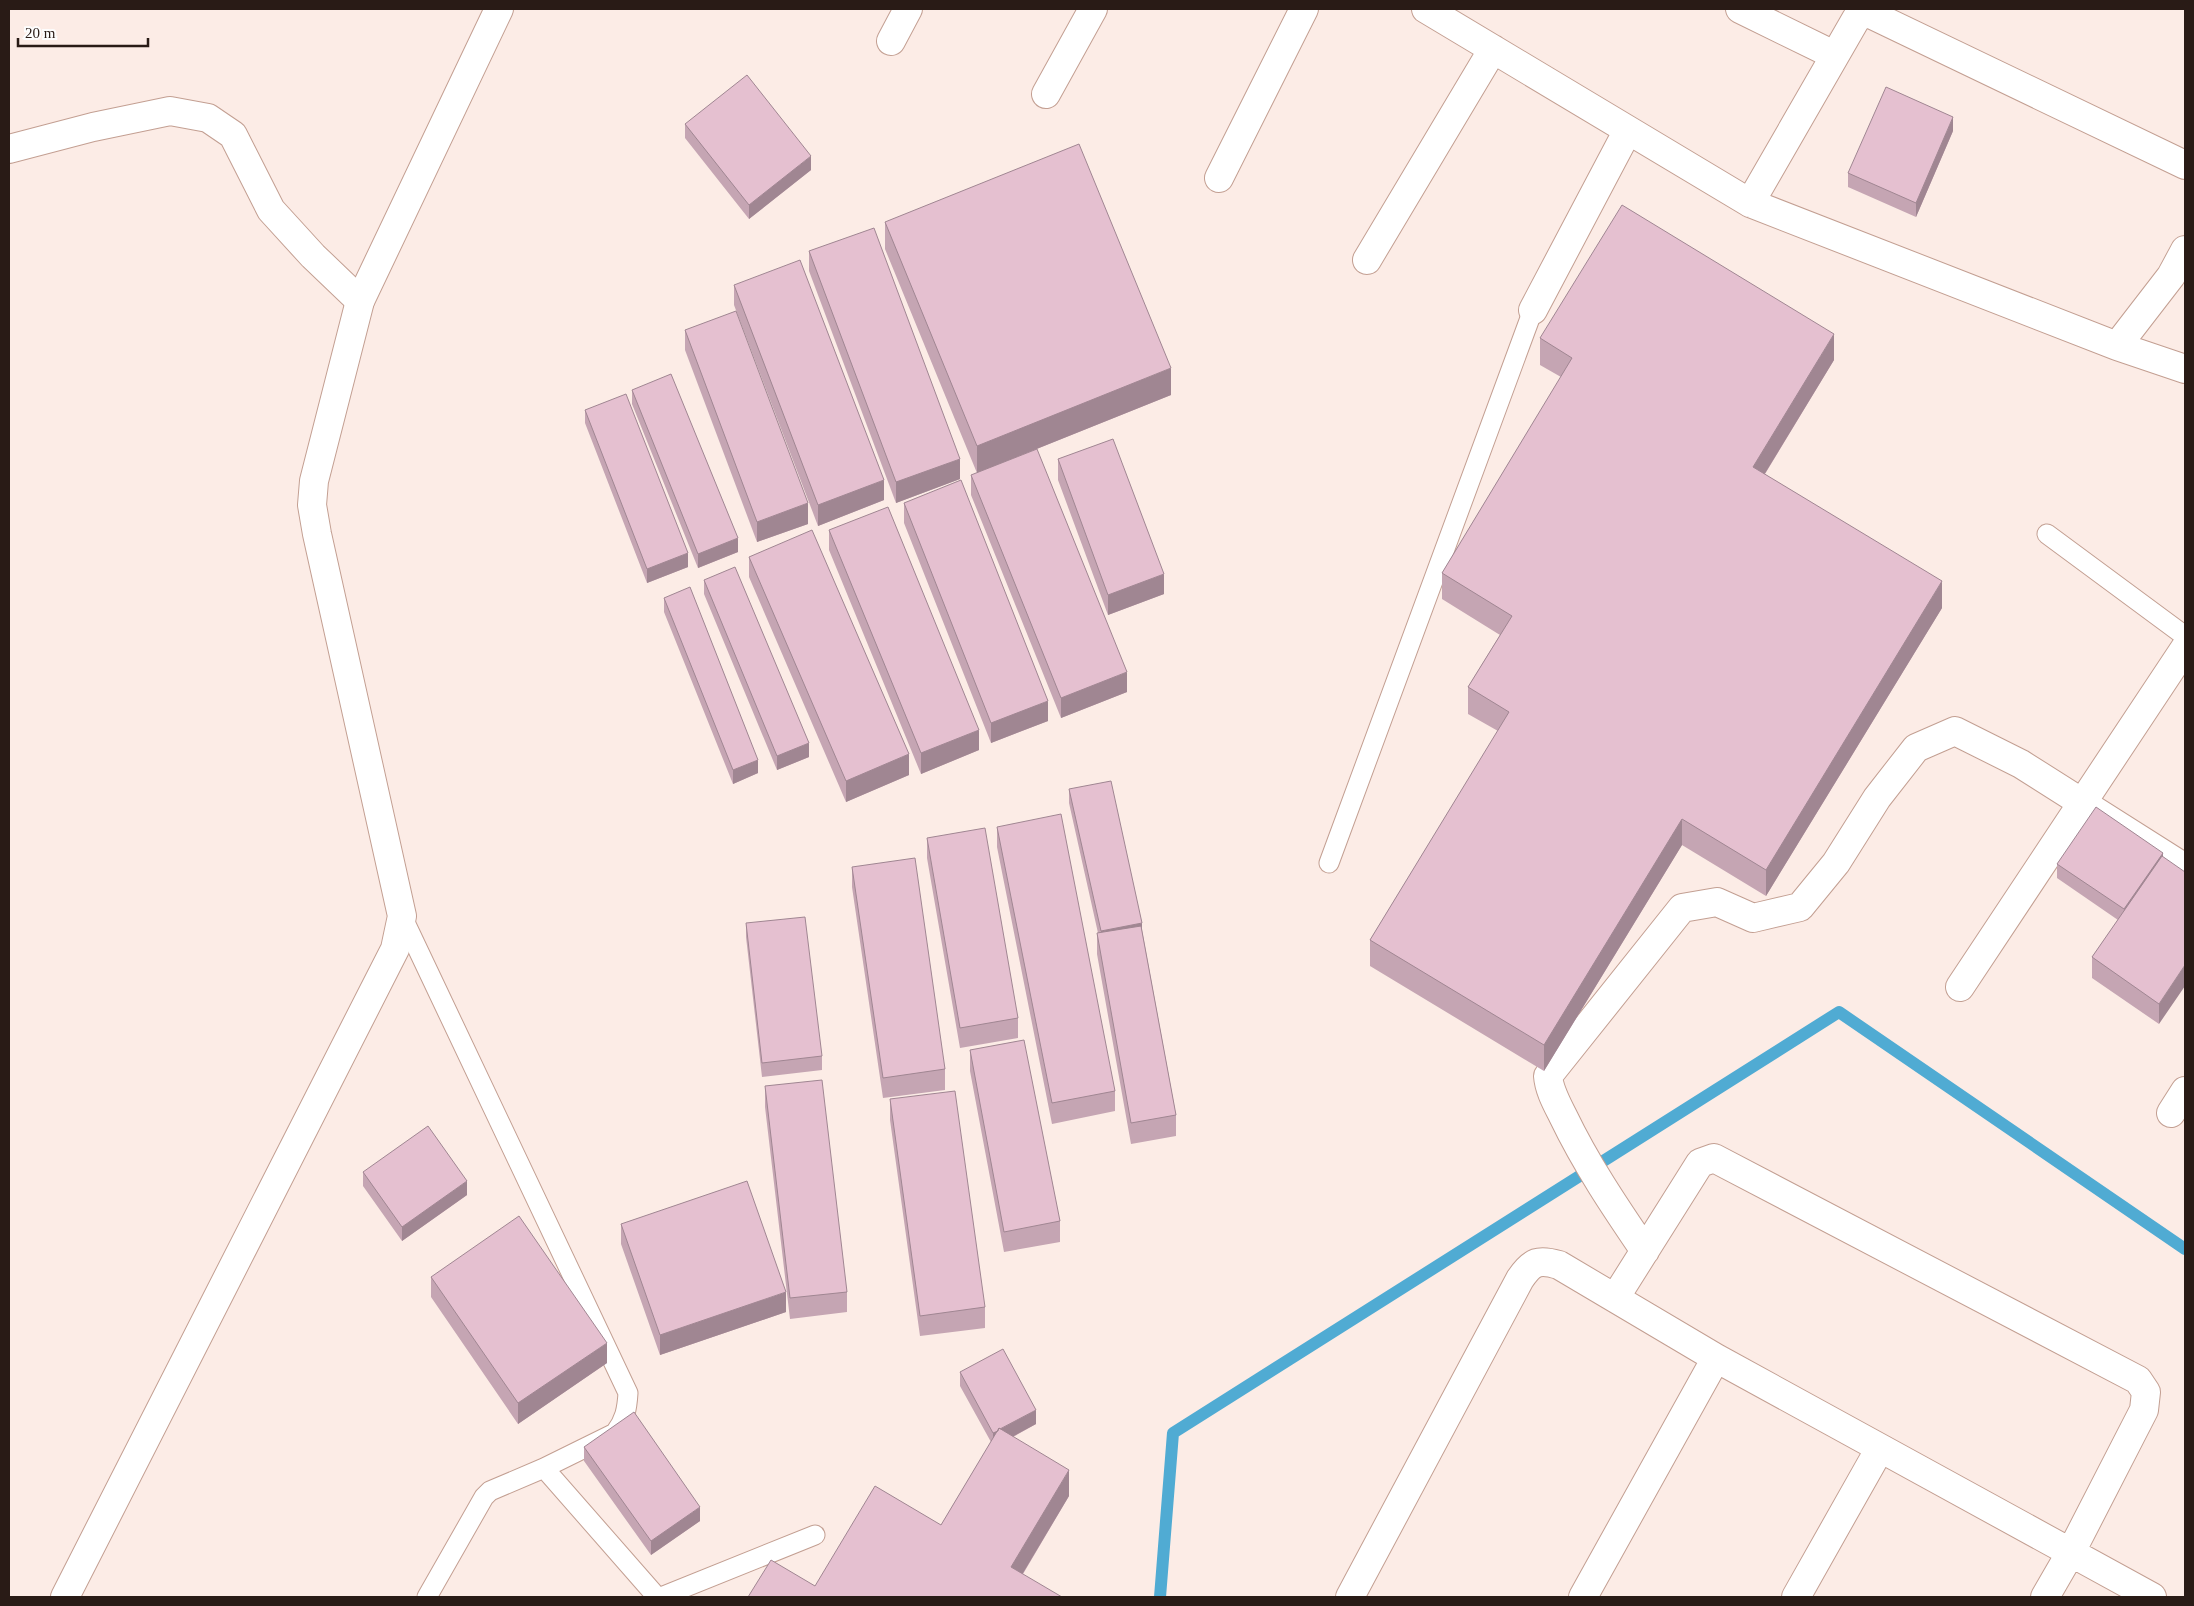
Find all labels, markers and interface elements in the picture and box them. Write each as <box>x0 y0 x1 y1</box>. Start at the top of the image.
scale bar <box>18 15 148 47</box>
text: 20 m <box>25 25 56 41</box>

